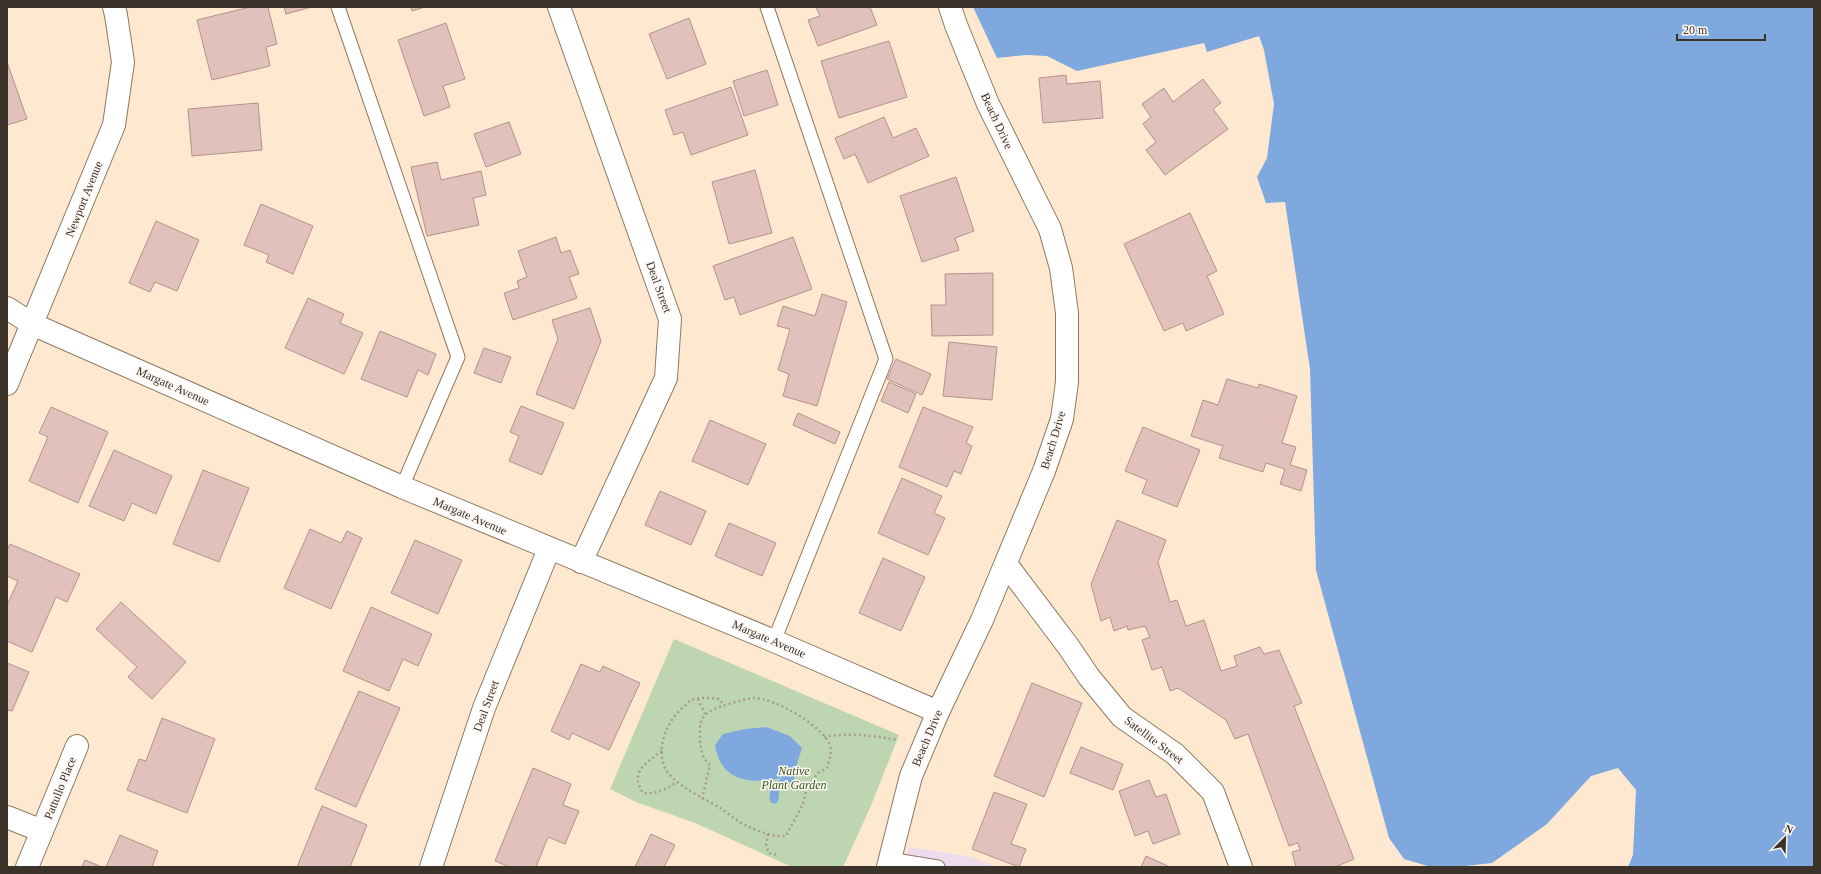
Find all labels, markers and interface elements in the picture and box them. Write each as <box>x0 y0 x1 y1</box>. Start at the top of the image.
scale bar <box>1677 16 1765 42</box>
text: 20 m <box>1683 23 1708 37</box>
street label: Beach Drive <box>978 91 1016 151</box>
street label: Newport Avenue <box>62 159 106 239</box>
street label: Deal Street <box>643 259 675 315</box>
street label: Margate Avenue <box>134 364 212 408</box>
street label: Beach Drive <box>1037 409 1069 471</box>
street label: Margate Avenue <box>431 494 509 538</box>
street label: Margate Avenue <box>730 617 808 661</box>
street label: Deal Street <box>470 678 502 734</box>
street label: Beach Drive <box>909 708 945 768</box>
street label: Satellite Street <box>1122 713 1187 767</box>
street label: Pattullo Place <box>41 755 79 821</box>
park label: Native Plant Garden <box>760 764 827 792</box>
north arrow <box>1765 818 1805 858</box>
text: N <box>1783 822 1795 836</box>

